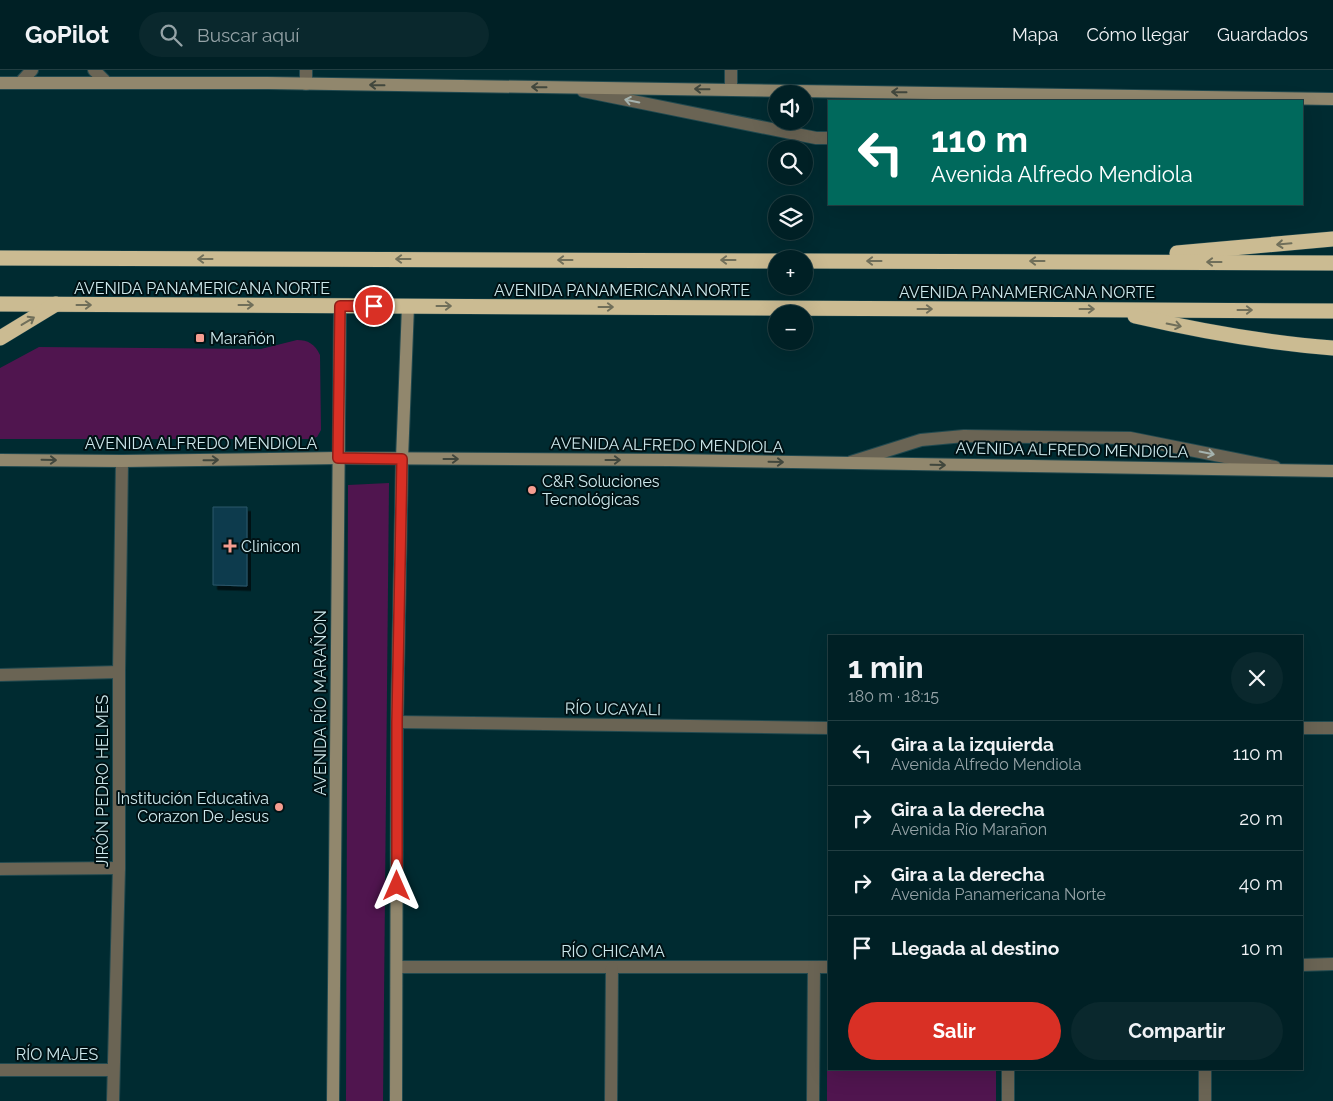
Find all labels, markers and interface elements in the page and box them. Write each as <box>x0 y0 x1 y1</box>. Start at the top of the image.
search box <box>139 12 489 57</box>
text: GoPilot <box>25 20 109 49</box>
icon: search <box>157 21 185 49</box>
text: Buscar aquí <box>197 24 299 46</box>
text: Mapa <box>1012 24 1058 45</box>
text: Cómo llegar <box>1086 24 1189 45</box>
text: Guardados <box>1217 24 1308 45</box>
one-way arrow <box>369 80 386 90</box>
one-way arrow <box>532 82 548 92</box>
one-way arrow <box>694 84 710 94</box>
map controls <box>768 85 813 350</box>
button: sound <box>768 85 813 130</box>
one-way arrow <box>892 87 908 97</box>
one-way arrow <box>625 95 641 105</box>
text: 110 m <box>931 119 1028 160</box>
icon: left <box>848 120 913 185</box>
button: search <box>768 140 813 185</box>
text: Avenida Alfredo Mendiola <box>931 161 1193 187</box>
button: layers <box>768 195 813 240</box>
one-way arrow <box>1277 239 1293 248</box>
button: + <box>768 250 813 295</box>
one-way arrow <box>197 254 214 264</box>
one-way arrow <box>395 254 411 264</box>
one-way arrow <box>557 255 574 265</box>
one-way arrow <box>720 255 736 265</box>
one-way arrow <box>866 256 882 266</box>
one-way arrow <box>1029 256 1045 266</box>
one-way arrow <box>1207 257 1223 267</box>
street label: AVENIDA PANAMERICANA NORTE <box>74 279 330 298</box>
street label: AVENIDA PANAMERICANA NORTE <box>494 281 750 300</box>
street label: AVENIDA PANAMERICANA NORTE <box>899 283 1155 302</box>
pin <box>353 285 395 327</box>
icon: arrive <box>360 292 388 320</box>
one-way arrow <box>75 300 91 309</box>
one-way arrow <box>238 300 254 310</box>
one-way arrow <box>435 301 451 311</box>
one-way arrow <box>598 302 614 312</box>
one-way arrow <box>916 304 933 314</box>
button: − <box>768 305 813 350</box>
one-way arrow <box>1079 305 1095 314</box>
one-way arrow <box>1237 305 1253 315</box>
one-way arrow <box>21 316 35 326</box>
one-way arrow <box>1165 320 1181 330</box>
place label: Marañón <box>210 329 275 348</box>
marker: Marañón <box>194 332 206 344</box>
street label: AVENIDA ALFREDO MENDIOLA <box>550 433 784 457</box>
street label: AVENIDA ALFREDO MENDIOLA <box>85 434 318 453</box>
street label: AVENIDA ALFREDO MENDIOLA <box>955 438 1189 462</box>
one-way arrow <box>1199 449 1215 459</box>
one-way arrow <box>442 454 459 464</box>
one-way arrow <box>40 455 56 465</box>
one-way arrow <box>202 455 219 465</box>
one-way arrow <box>605 455 621 465</box>
one-way arrow <box>768 457 784 467</box>
one-way arrow <box>930 460 946 469</box>
place label: C&R Soluciones Tecnológicas <box>542 472 660 509</box>
marker: C&R Soluciones Tecnológicas <box>526 484 538 496</box>
place label: Clinicon <box>241 537 300 556</box>
marker: Clinicon <box>223 539 237 553</box>
street label: AVENIDA RÍO MARAÑON <box>310 610 330 796</box>
text: 1 min <box>848 650 924 685</box>
button: close <box>1231 652 1283 704</box>
text: 180 m · 18:15 <box>848 687 939 706</box>
street label: JIRÓN PEDRO HELMES <box>92 694 112 867</box>
street label: RÍO UCAYALI <box>565 698 661 719</box>
text: Gira a la izquierda <box>891 733 1054 755</box>
icon: left <box>848 739 876 767</box>
text: 110 m <box>1233 742 1283 764</box>
text: Avenida Alfredo Mendiola <box>891 755 1081 774</box>
place label: Institución Educativa Corazon De Jesus <box>117 789 269 826</box>
text: Gira a la derecha <box>891 798 1045 820</box>
marker: Institución Educativa Corazon De Jesus <box>273 801 285 813</box>
icon: right <box>848 804 876 832</box>
text: 20 m <box>1239 807 1283 829</box>
text: Avenida Río Marañon <box>891 820 1047 839</box>
position arrow <box>370 859 422 911</box>
text: Gira a la derecha <box>891 863 1045 885</box>
icon: right <box>848 869 876 897</box>
text: 40 m <box>1239 872 1283 894</box>
text: Avenida Panamericana Norte <box>891 885 1106 904</box>
icon: arrive <box>848 934 876 962</box>
text: Llegada al destino <box>891 937 1059 959</box>
text: 10 m <box>1241 937 1283 959</box>
street label: RÍO CHICAMA <box>561 941 665 961</box>
button: Salir <box>848 1002 1061 1060</box>
button: Compartir <box>1071 1002 1283 1060</box>
street label: RÍO MAJES <box>16 1044 99 1064</box>

